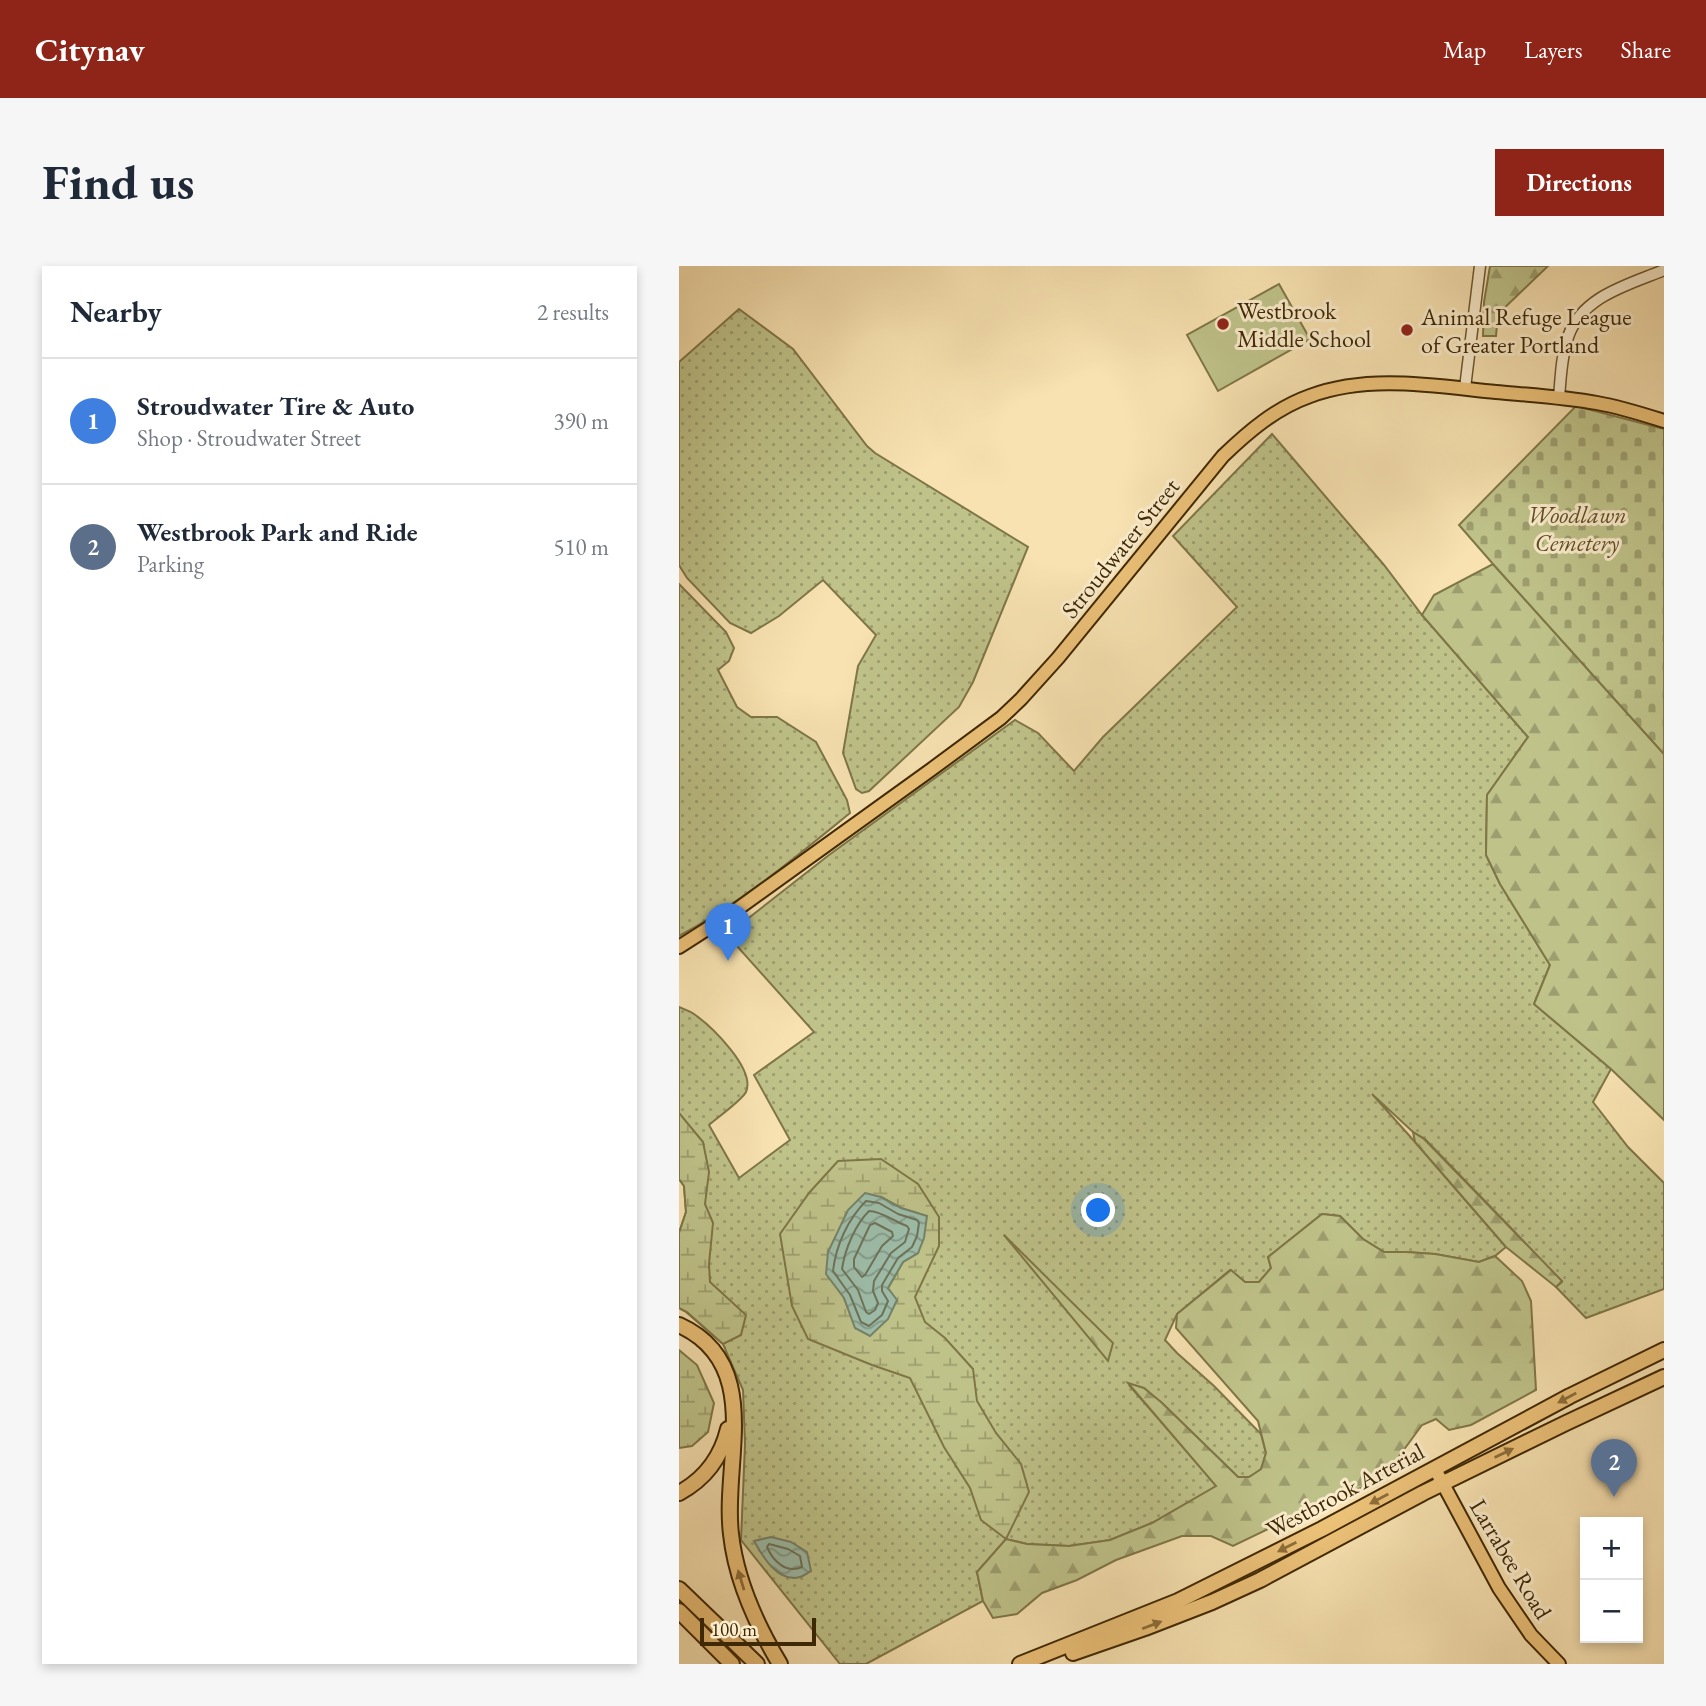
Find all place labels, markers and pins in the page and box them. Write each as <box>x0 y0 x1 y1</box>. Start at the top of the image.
place label: Westbrook Middle School <box>1237 295 1371 354</box>
place label: Animal Refuge League of Greater Portland <box>1420 301 1632 360</box>
marker: Westbrook Middle School <box>1215 316 1231 332</box>
marker: Animal Refuge League of Greater Portland <box>1399 322 1415 338</box>
pin: 1 <box>705 903 751 961</box>
pin: 2 <box>1591 1439 1637 1497</box>

